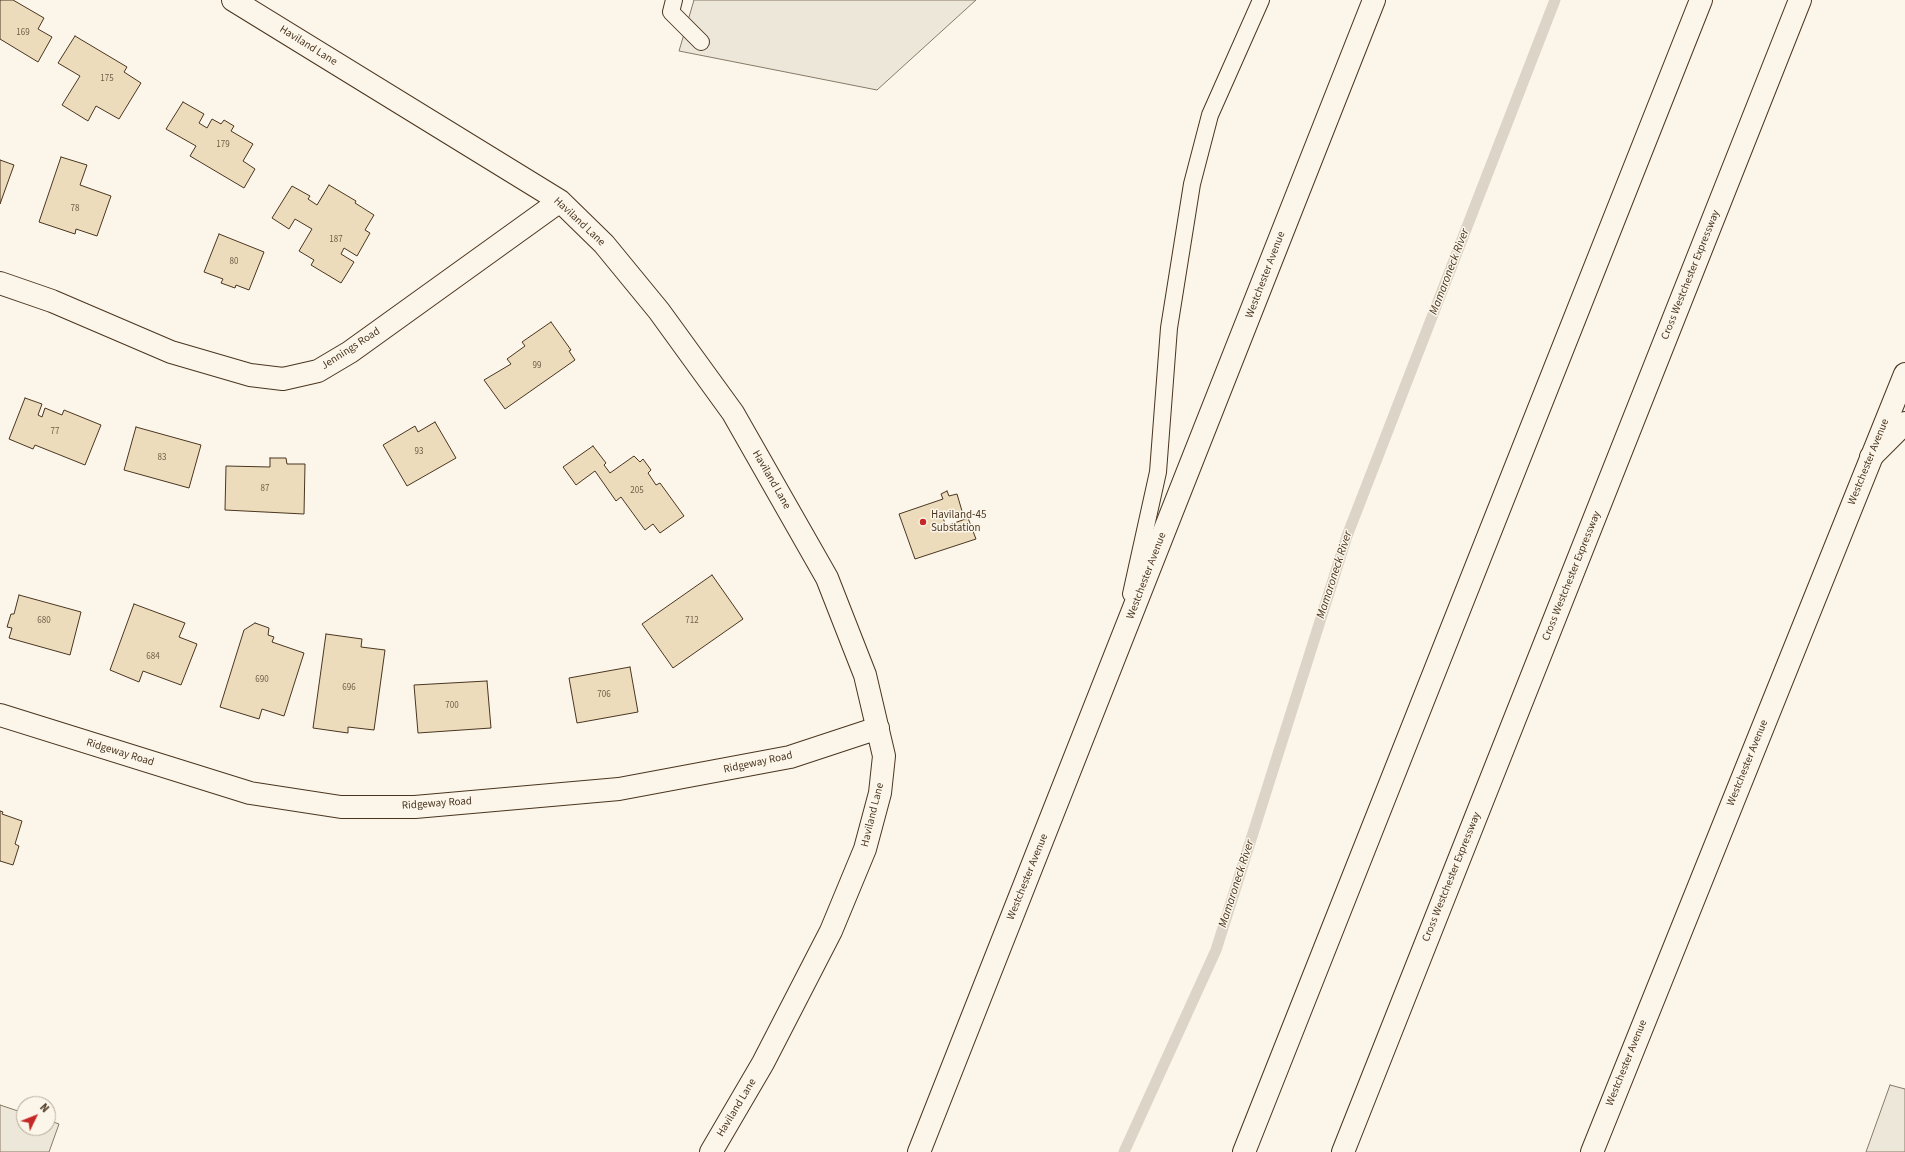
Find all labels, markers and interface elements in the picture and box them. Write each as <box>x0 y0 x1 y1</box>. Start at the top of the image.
street label: Haviland Lane <box>277 23 339 69</box>
house number: 169 <box>16 28 30 38</box>
house number: 175 <box>100 74 114 84</box>
house number: 179 <box>216 140 230 150</box>
street label: Haviland Lane <box>551 195 607 249</box>
house number: 78 <box>71 204 79 214</box>
street label: Cross Westchester Expressway <box>1659 208 1723 342</box>
water label: Mamaroneck River <box>1427 227 1473 317</box>
street label: Westchester Avenue <box>1243 230 1289 320</box>
house number: 187 <box>329 235 343 245</box>
house number: 80 <box>230 257 238 267</box>
street label: Jennings Road <box>319 325 383 373</box>
house number: 99 <box>533 361 541 371</box>
street label: Westchester Avenue <box>1846 417 1892 507</box>
house number: 77 <box>51 427 59 437</box>
house number: 93 <box>415 447 423 457</box>
street label: Haviland Lane <box>749 448 793 512</box>
house number: 83 <box>158 453 166 463</box>
house number: 87 <box>261 484 269 494</box>
house number: 205 <box>630 486 644 496</box>
place label: Haviland-45 Substation <box>931 509 986 535</box>
street label: Cross Westchester Expressway <box>1540 509 1604 643</box>
marker: Haviland-45 Substation <box>918 517 928 527</box>
water label: Mamaroneck River <box>1314 529 1356 621</box>
street label: Westchester Avenue <box>1124 531 1170 621</box>
house number: 680 <box>37 616 51 626</box>
house number: 712 <box>685 616 699 626</box>
house number: 684 <box>146 652 160 662</box>
house number: 690 <box>255 675 269 685</box>
house number: 696 <box>342 683 356 693</box>
house number: 706 <box>597 690 611 700</box>
house number: 700 <box>445 701 459 711</box>
street label: Westchester Avenue <box>1725 718 1771 808</box>
street label: Ridgeway Road <box>84 736 156 770</box>
street label: Ridgeway Road <box>722 749 794 777</box>
street label: Haviland Lane <box>859 782 887 848</box>
street label: Ridgeway Road <box>401 795 473 813</box>
street label: Cross Westchester Expressway <box>1420 810 1484 944</box>
street label: Westchester Avenue <box>1005 832 1051 922</box>
water label: Mamaroneck River <box>1216 838 1258 930</box>
street label: Westchester Avenue <box>1604 1018 1650 1108</box>
street label: Haviland Lane <box>714 1076 760 1140</box>
north arrow <box>16 1096 56 1136</box>
text: N <box>36 1100 52 1116</box>

